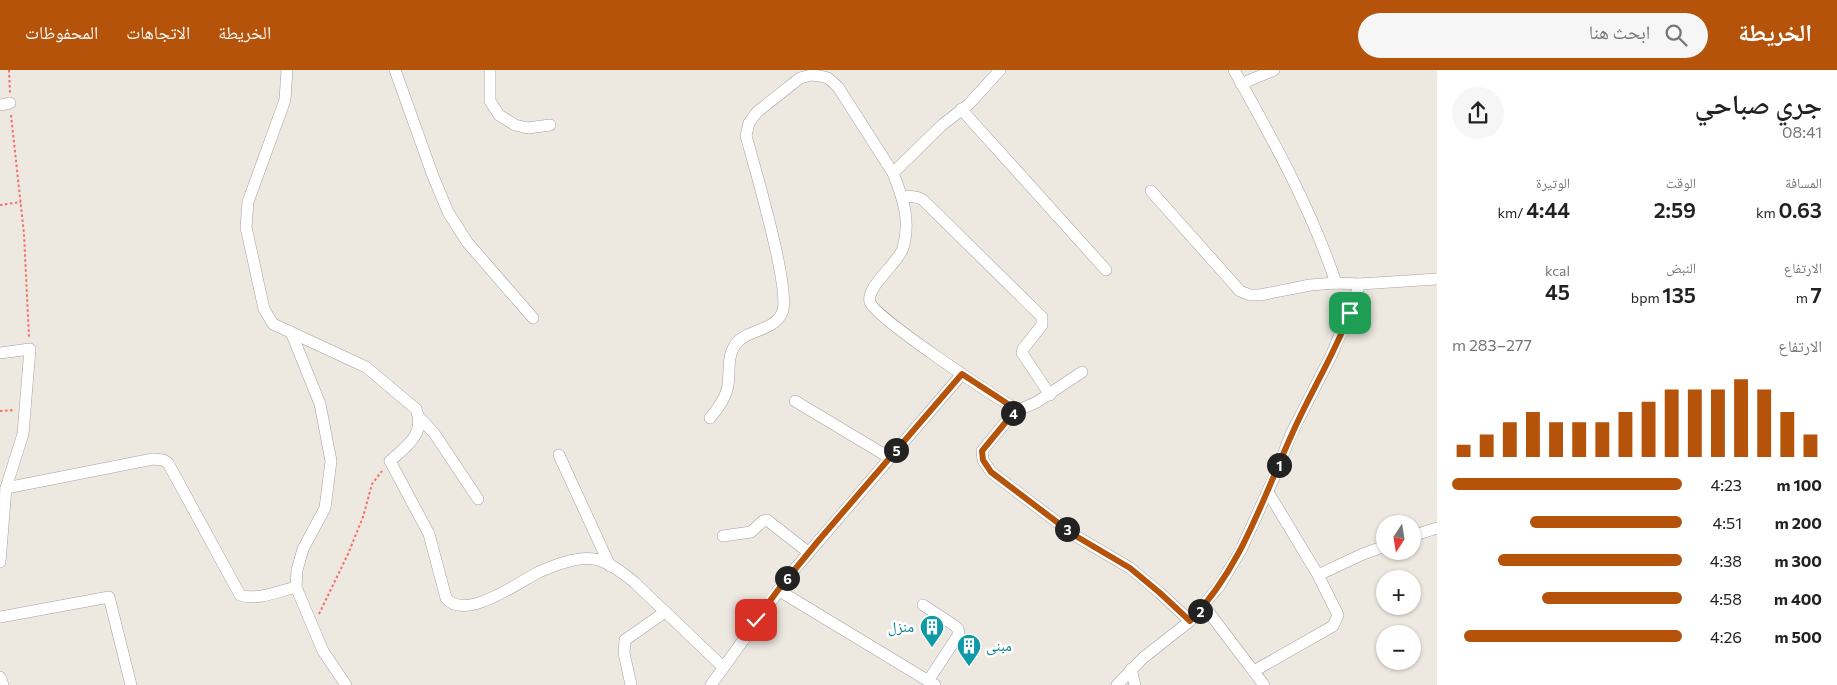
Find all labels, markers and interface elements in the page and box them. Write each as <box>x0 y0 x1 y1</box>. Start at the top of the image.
search box <box>1358 13 1708 58</box>
text: الخريطة <box>1738 17 1812 46</box>
text: ابحث هنا <box>1589 20 1650 43</box>
text: المحفوظات <box>25 21 98 43</box>
text: الاتجاهات <box>126 21 190 43</box>
text: الخريطة <box>218 21 271 43</box>
icon: search <box>1662 21 1690 49</box>
text: جري صباحي <box>1694 86 1822 120</box>
button: share <box>1452 87 1504 139</box>
text: 08:41 <box>1782 122 1822 141</box>
text: الوتيرة <box>1536 174 1570 191</box>
text: الوقت <box>1666 174 1696 191</box>
text: المسافة <box>1785 174 1822 191</box>
text: 4:44 <box>1526 197 1570 222</box>
text: 2:59 <box>1654 197 1696 222</box>
text: 0.63 <box>1778 197 1822 222</box>
text: /km <box>1498 204 1526 221</box>
text: km <box>1756 204 1778 221</box>
text: النبض <box>1666 259 1696 276</box>
text: الارتفاع <box>1784 259 1822 276</box>
text: kcal <box>1545 262 1570 279</box>
text: 45 <box>1545 279 1570 304</box>
text: 135 <box>1662 282 1696 307</box>
text: 7 <box>1811 282 1822 307</box>
text: bpm <box>1631 289 1662 306</box>
text: m <box>1796 289 1811 306</box>
pin <box>1329 292 1371 334</box>
icon: arrive <box>1336 299 1364 327</box>
text: 277–283 m <box>1452 335 1532 354</box>
text: الارتفاع <box>1778 336 1822 355</box>
pin: 4 <box>1000 400 1026 426</box>
text: 4 <box>1009 405 1018 422</box>
pin: 5 <box>884 438 908 462</box>
text: 5 <box>892 442 901 459</box>
pin: 1 <box>1266 452 1292 478</box>
text: 1 <box>1276 457 1283 474</box>
text: 4:23 <box>1711 475 1742 494</box>
text: 100 m <box>1776 475 1822 494</box>
text: 4:51 <box>1713 513 1742 532</box>
text: 200 m <box>1775 513 1822 532</box>
north arrow <box>1376 515 1421 560</box>
map controls <box>1376 515 1421 670</box>
pin: 3 <box>1054 516 1080 542</box>
text: 3 <box>1063 521 1072 538</box>
text: 4:38 <box>1710 551 1742 570</box>
text: 300 m <box>1774 551 1822 570</box>
pin: 6 <box>774 566 800 590</box>
text: 6 <box>783 570 792 587</box>
button: + <box>1376 570 1421 615</box>
text: 4:58 <box>1710 589 1742 608</box>
text: 400 m <box>1774 589 1822 608</box>
pin: 2 <box>1188 598 1212 624</box>
pin <box>735 599 777 641</box>
text: 2 <box>1197 603 1204 620</box>
icon: check <box>742 606 770 634</box>
building icon: منزل <box>919 614 945 648</box>
place label: منزل <box>888 617 914 637</box>
button: − <box>1376 625 1421 670</box>
text: 4:26 <box>1710 627 1742 646</box>
text: 500 m <box>1774 627 1822 646</box>
building icon: مبنى <box>956 633 982 667</box>
place label: مبنى <box>986 636 1012 656</box>

